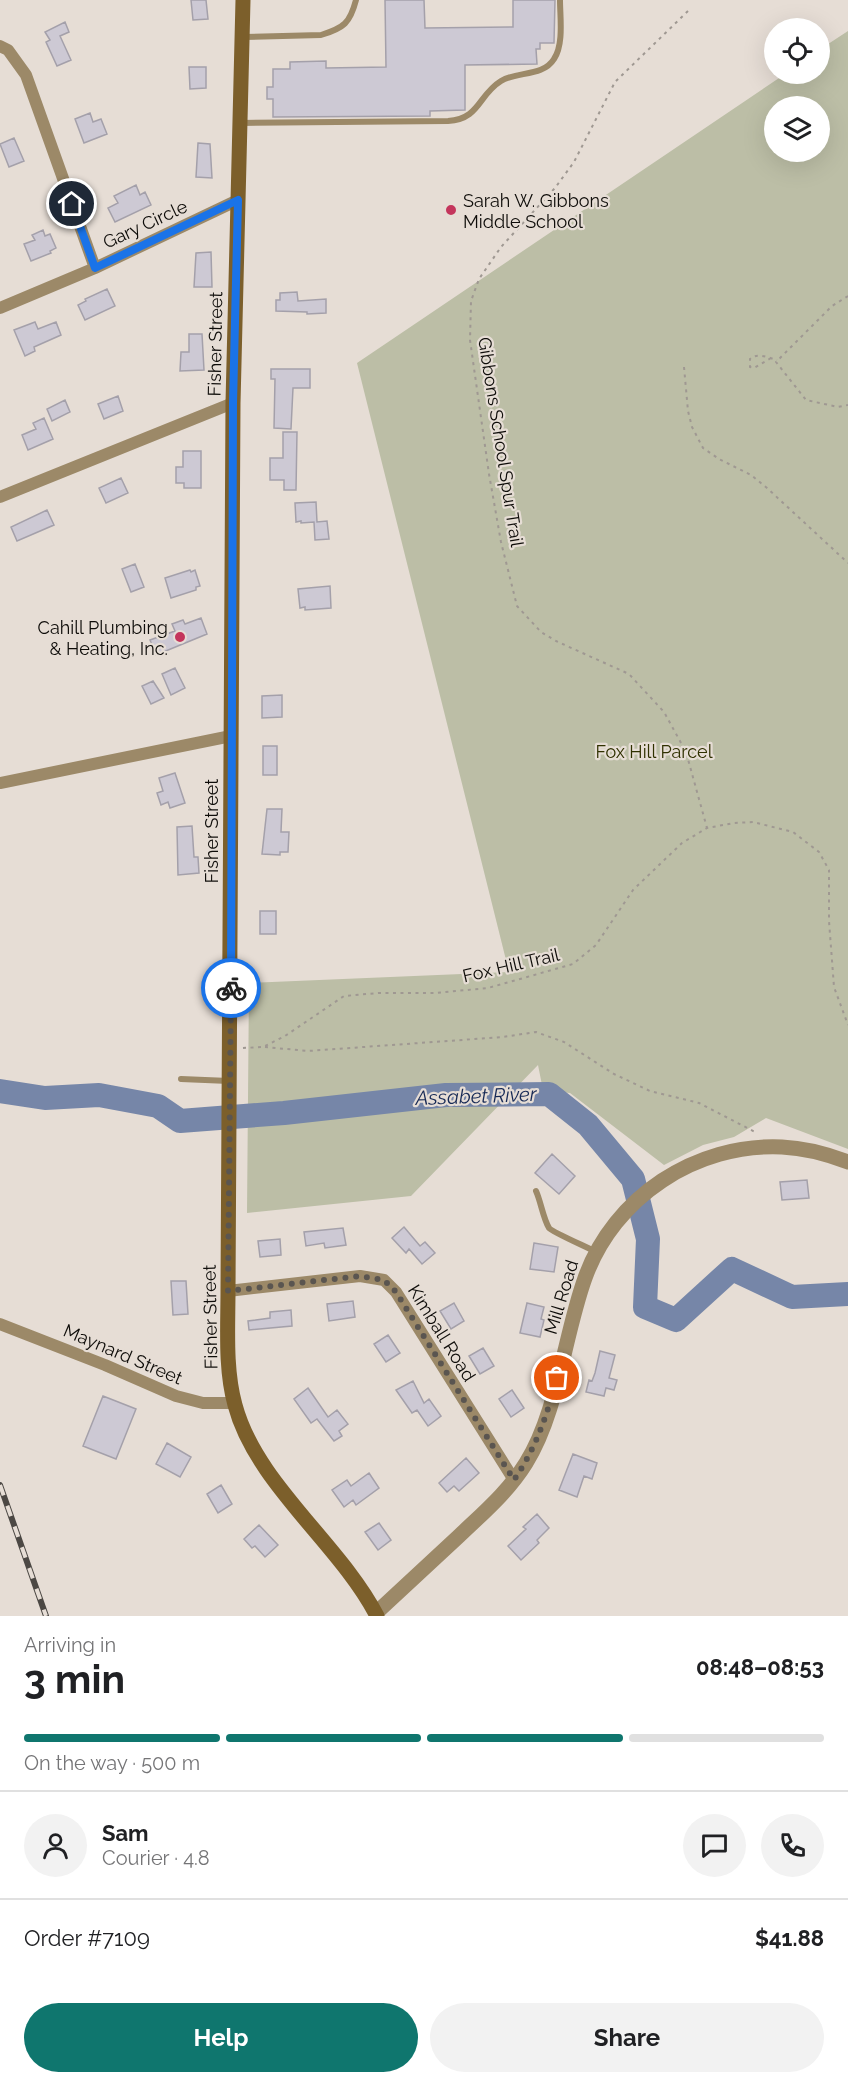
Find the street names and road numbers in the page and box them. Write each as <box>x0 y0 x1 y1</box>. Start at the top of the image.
street label: Gary Circle <box>100 195 191 253</box>
street label: Fisher Street <box>204 291 226 397</box>
street label: Gibbons School Spur Trail <box>474 336 528 549</box>
street label: Fisher Street <box>201 779 222 883</box>
street label: Fox Hill Trail <box>461 944 562 986</box>
street label: Mill Road <box>540 1257 582 1337</box>
street label: Fisher Street <box>199 1264 221 1370</box>
street label: Kimball Road <box>404 1281 480 1385</box>
street label: Maynard Street <box>60 1320 186 1388</box>

